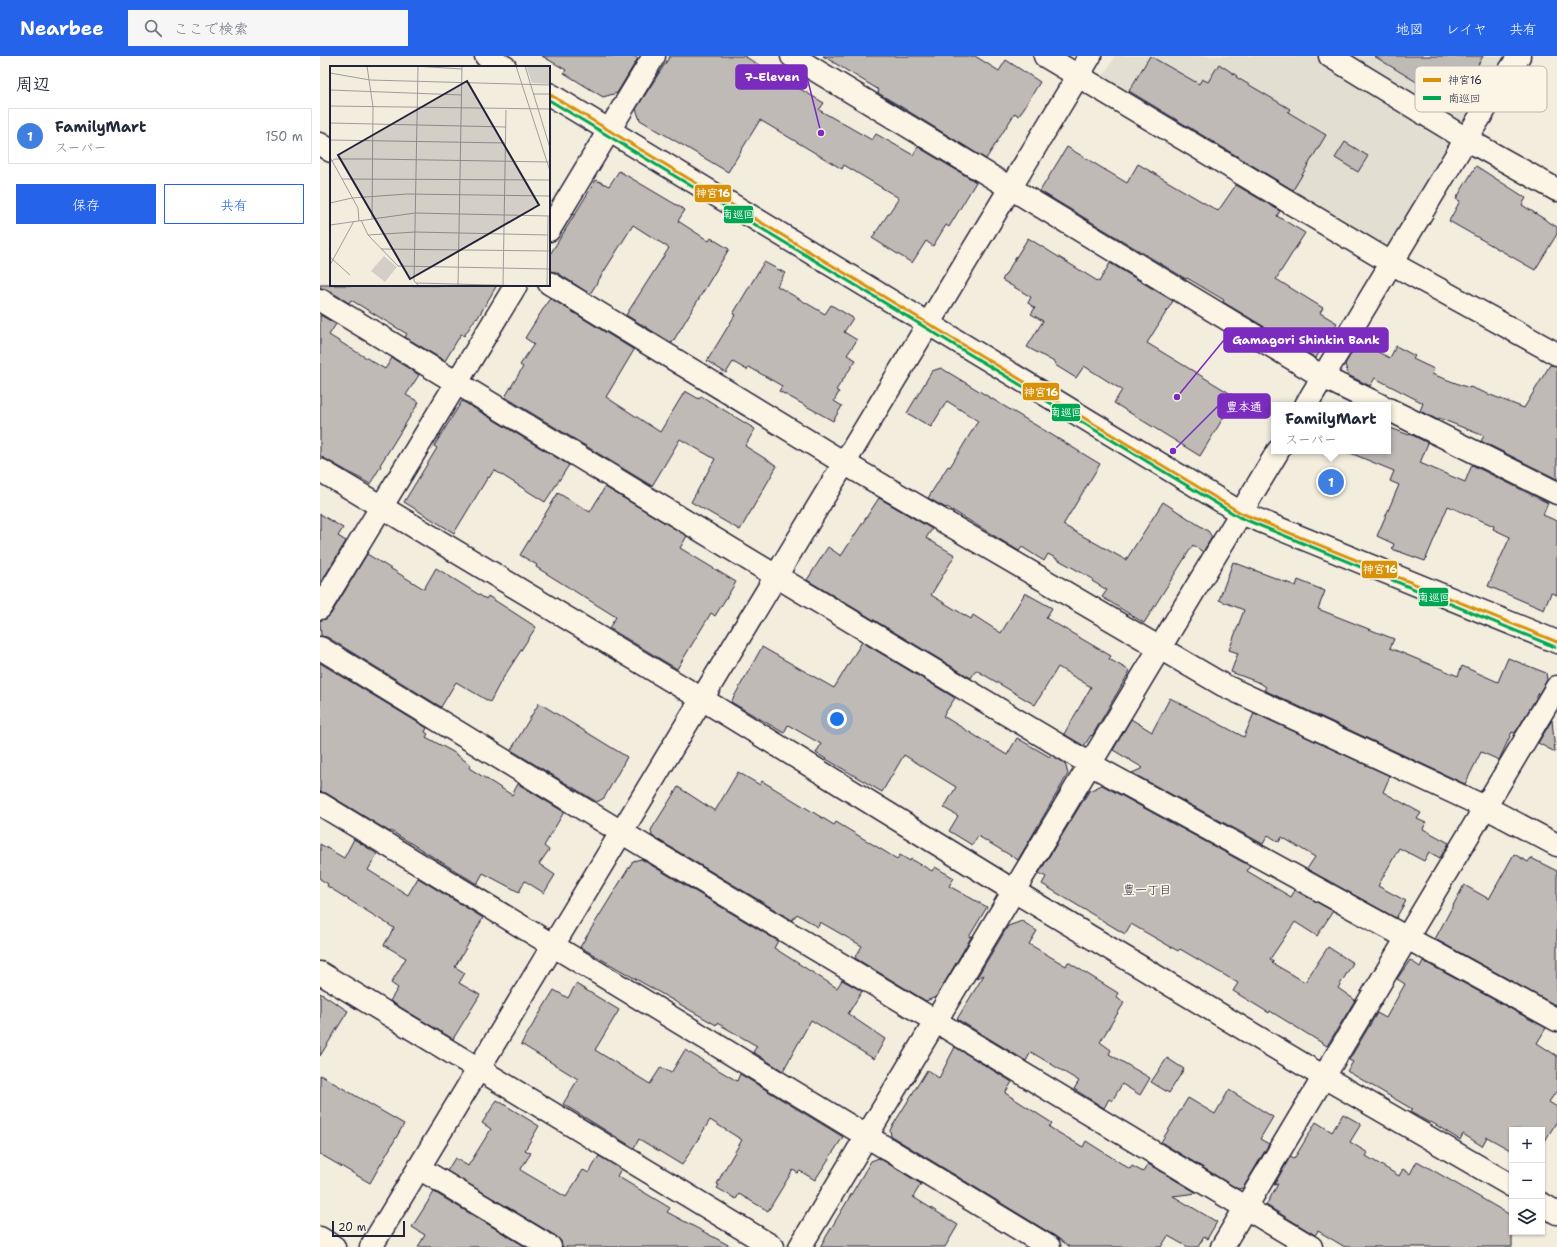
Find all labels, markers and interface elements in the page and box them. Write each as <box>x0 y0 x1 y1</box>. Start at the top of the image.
search box <box>128 10 408 46</box>
text: Nearbee <box>20 16 104 41</box>
icon: search <box>142 17 164 39</box>
text: ここで検索 <box>174 19 249 39</box>
text: 地図 <box>1396 20 1424 38</box>
text: レイヤ <box>1446 20 1487 38</box>
text: 共有 <box>1509 20 1537 38</box>
callout: 7-Eleven <box>736 65 807 89</box>
inset map <box>330 66 550 286</box>
legend <box>1415 66 1547 112</box>
text: 7-Eleven <box>745 69 799 85</box>
text: 周辺 <box>16 73 50 95</box>
text: 神宮16 <box>1448 73 1482 88</box>
text: 南巡回 <box>1448 91 1481 106</box>
text: FamilyMart <box>55 117 146 137</box>
text: 1 <box>27 128 33 145</box>
text: 150 m <box>265 128 303 145</box>
text: スーパー <box>55 139 106 156</box>
button: 保存 <box>16 184 156 224</box>
button: 共有 <box>164 184 304 224</box>
line badge: 神宮16 <box>694 184 732 203</box>
text: 神宮16 <box>696 186 731 201</box>
line badge: 南巡回 <box>723 205 754 224</box>
text: 南巡回 <box>722 207 755 222</box>
callout: Gamagori Shinkin Bank <box>1224 328 1388 352</box>
text: Gamagori Shinkin Bank <box>1232 332 1380 348</box>
line badge: 神宮16 <box>1022 382 1060 401</box>
text: 神宮16 <box>1024 385 1059 400</box>
callout: 豊本通 <box>1218 394 1270 418</box>
text: 豊本通 <box>1226 399 1262 415</box>
popup <box>1271 402 1391 454</box>
line badge: 南巡回 <box>1051 403 1081 422</box>
text: 南巡回 <box>1050 405 1083 420</box>
text: FamilyMart <box>1285 409 1377 429</box>
text: スーパー <box>1285 431 1337 448</box>
pin: 1 <box>1318 467 1344 497</box>
line badge: 神宮16 <box>1361 560 1398 579</box>
text: 神宮16 <box>1363 562 1398 577</box>
line badge: 南巡回 <box>1418 587 1449 607</box>
text: 南巡回 <box>1418 590 1451 605</box>
your location <box>827 709 847 729</box>
district label: 豊一丁目 <box>1123 882 1171 898</box>
map controls <box>1509 1127 1545 1235</box>
button: + <box>1509 1127 1545 1163</box>
button: − <box>1509 1163 1545 1199</box>
button: layers <box>1509 1199 1545 1235</box>
scale bar <box>332 1219 405 1238</box>
text: 20 m <box>338 1220 366 1235</box>

